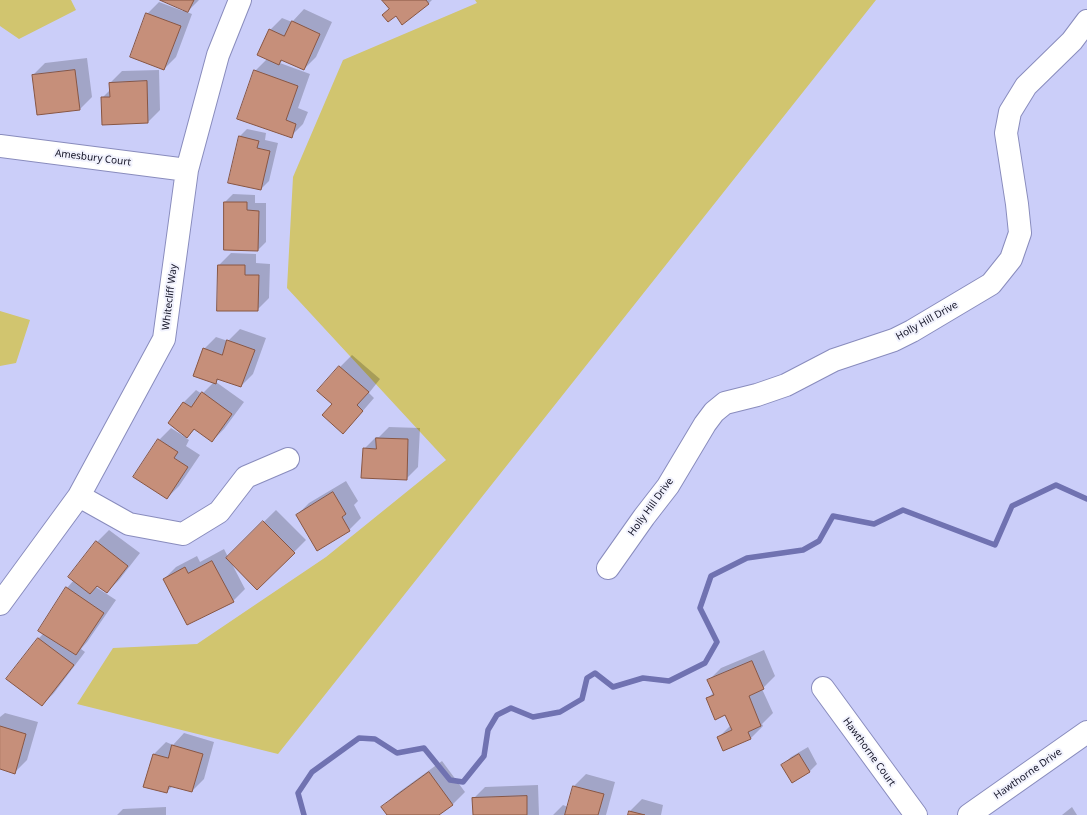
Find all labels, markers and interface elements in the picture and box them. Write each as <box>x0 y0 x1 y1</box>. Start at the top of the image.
street label: Amesbury Court <box>54 147 132 169</box>
street label: Whitecliff Way <box>160 263 180 331</box>
street label: Holly Hill Drive <box>894 299 960 343</box>
street label: Holly Hill Drive <box>626 476 676 538</box>
street label: Hawthorne Court <box>840 715 898 789</box>
street label: Hawthorne Drive <box>992 746 1064 802</box>

